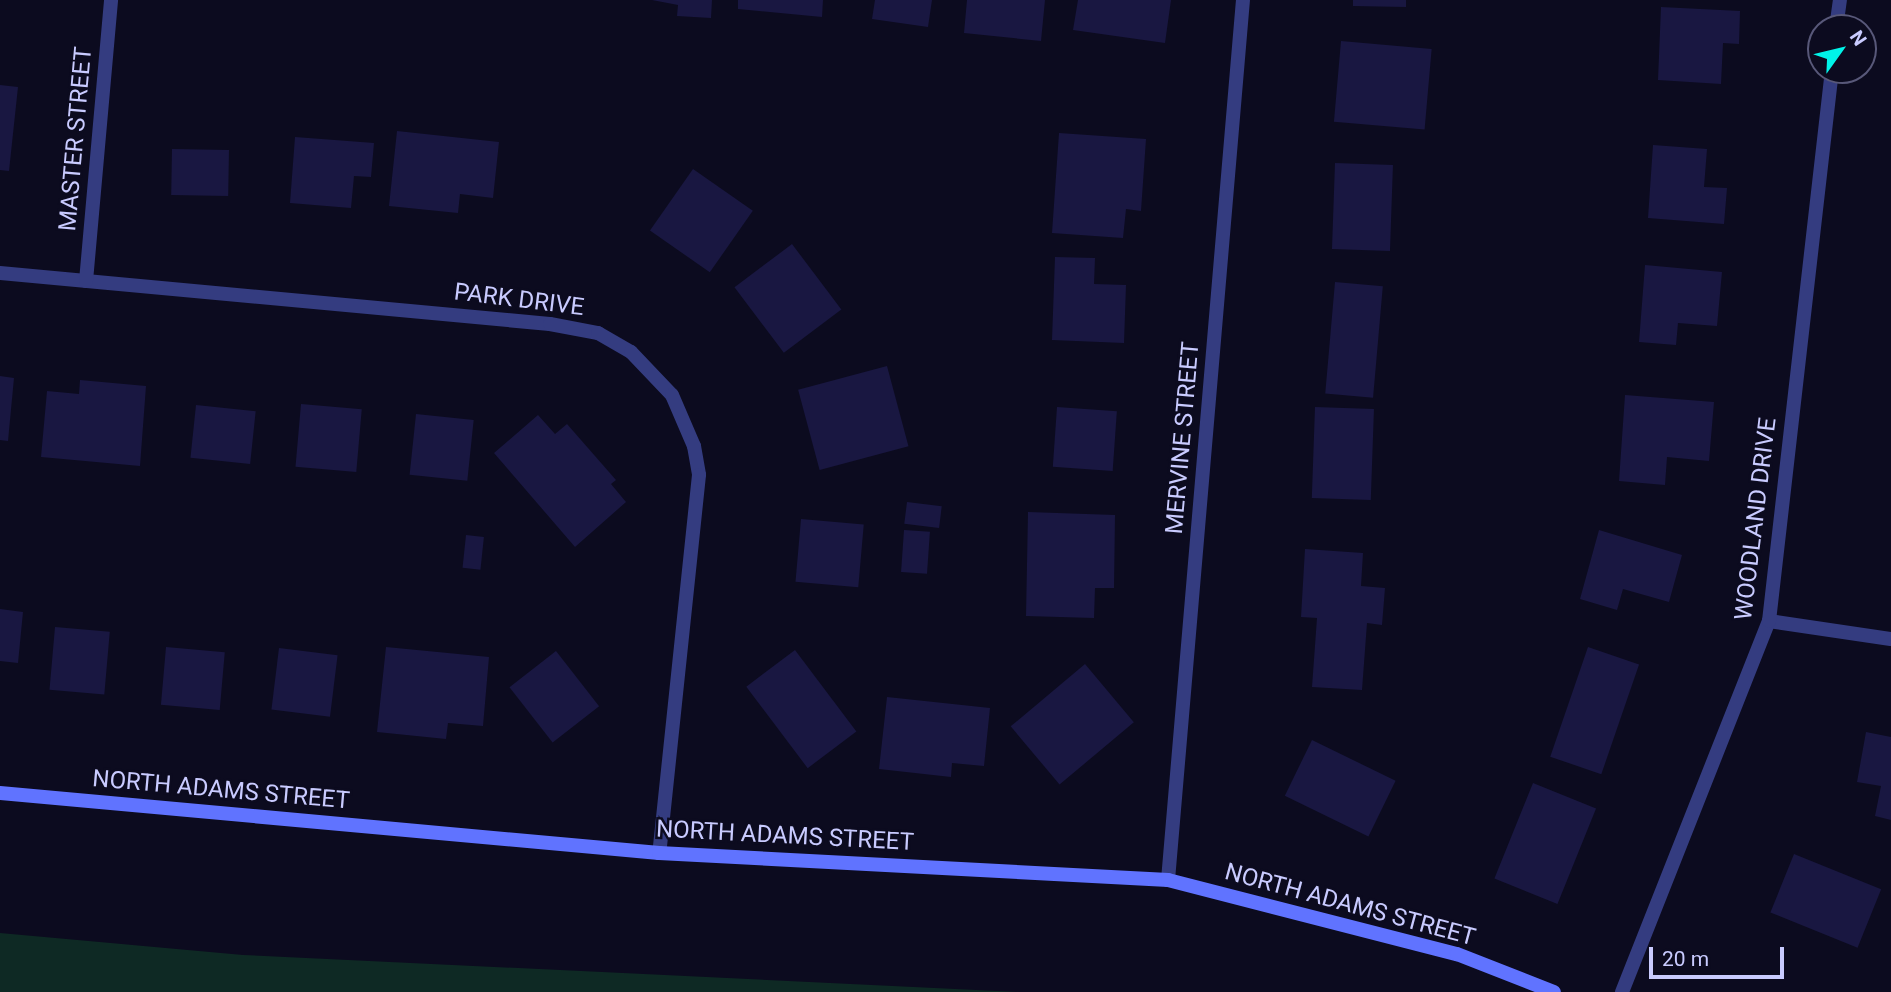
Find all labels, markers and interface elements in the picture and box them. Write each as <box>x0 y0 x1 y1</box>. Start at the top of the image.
north arrow <box>1807 14 1877 84</box>
text: N <box>1845 26 1871 50</box>
street label: MASTER STREET <box>54 46 98 232</box>
street label: PARK DRIVE <box>452 278 586 322</box>
street label: MERVINE STREET <box>1160 341 1206 535</box>
street label: WOODLAND DRIVE <box>1729 416 1783 622</box>
street label: NORTH ADAMS STREET <box>91 764 351 816</box>
street label: NORTH ADAMS STREET <box>655 815 915 857</box>
street label: NORTH ADAMS STREET <box>1222 858 1478 952</box>
scale bar <box>1653 932 1788 976</box>
text: 20 m <box>1662 947 1709 971</box>

